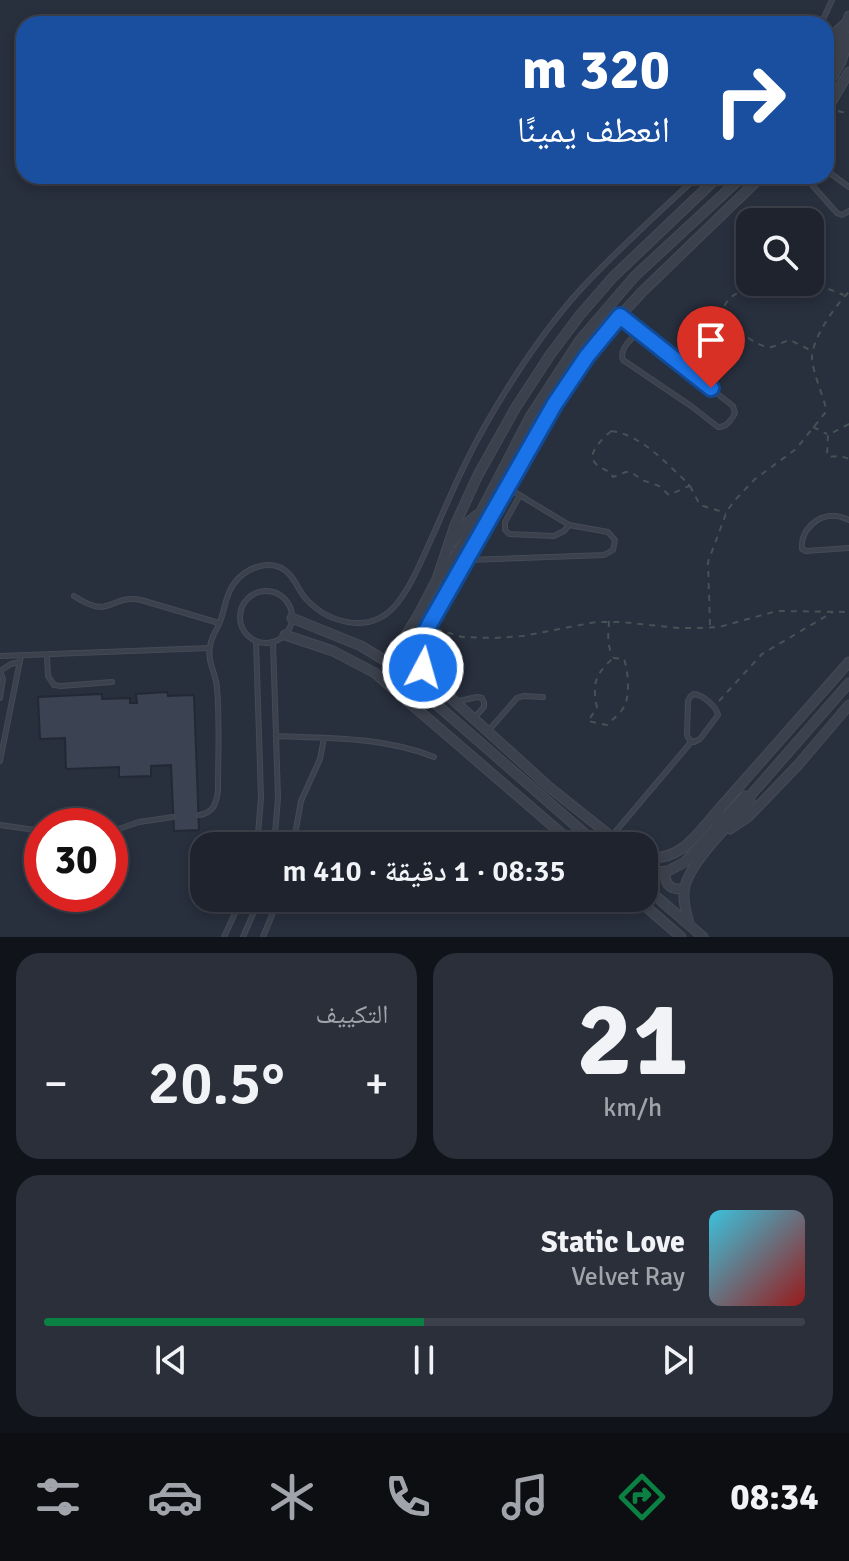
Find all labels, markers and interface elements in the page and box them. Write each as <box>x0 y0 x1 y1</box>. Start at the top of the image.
text: 320 m <box>522 35 670 104</box>
icon: right <box>698 48 802 152</box>
text: انعطف يمينًا <box>517 108 670 153</box>
map controls <box>736 208 824 296</box>
button: search <box>736 208 824 296</box>
pin <box>677 306 745 388</box>
icon: arrive <box>689 318 733 362</box>
position arrow <box>381 626 465 710</box>
speed limit sign: 30 <box>24 808 128 912</box>
text: 08:35 · 1 دقيقة · 410 m <box>282 853 566 890</box>
text: 21 <box>577 976 689 1104</box>
text: التكييف <box>316 999 389 1031</box>
text: 20.5° <box>148 1047 285 1121</box>
text: − <box>44 1057 68 1111</box>
text: + <box>365 1057 389 1111</box>
text: km/h <box>603 1092 662 1124</box>
text: Static Love <box>541 1224 685 1261</box>
text: Velvet Ray <box>571 1261 685 1293</box>
icon: previous <box>149 1338 193 1382</box>
icon: pause <box>402 1338 446 1382</box>
icon: next <box>656 1338 700 1382</box>
icon: filters <box>30 1469 86 1525</box>
icon: car <box>147 1469 203 1525</box>
icon: climate <box>264 1469 320 1525</box>
icon: phone <box>380 1469 436 1525</box>
icon: music <box>497 1469 553 1525</box>
icon: directions <box>614 1469 670 1525</box>
text: 08:34 <box>730 1475 819 1520</box>

